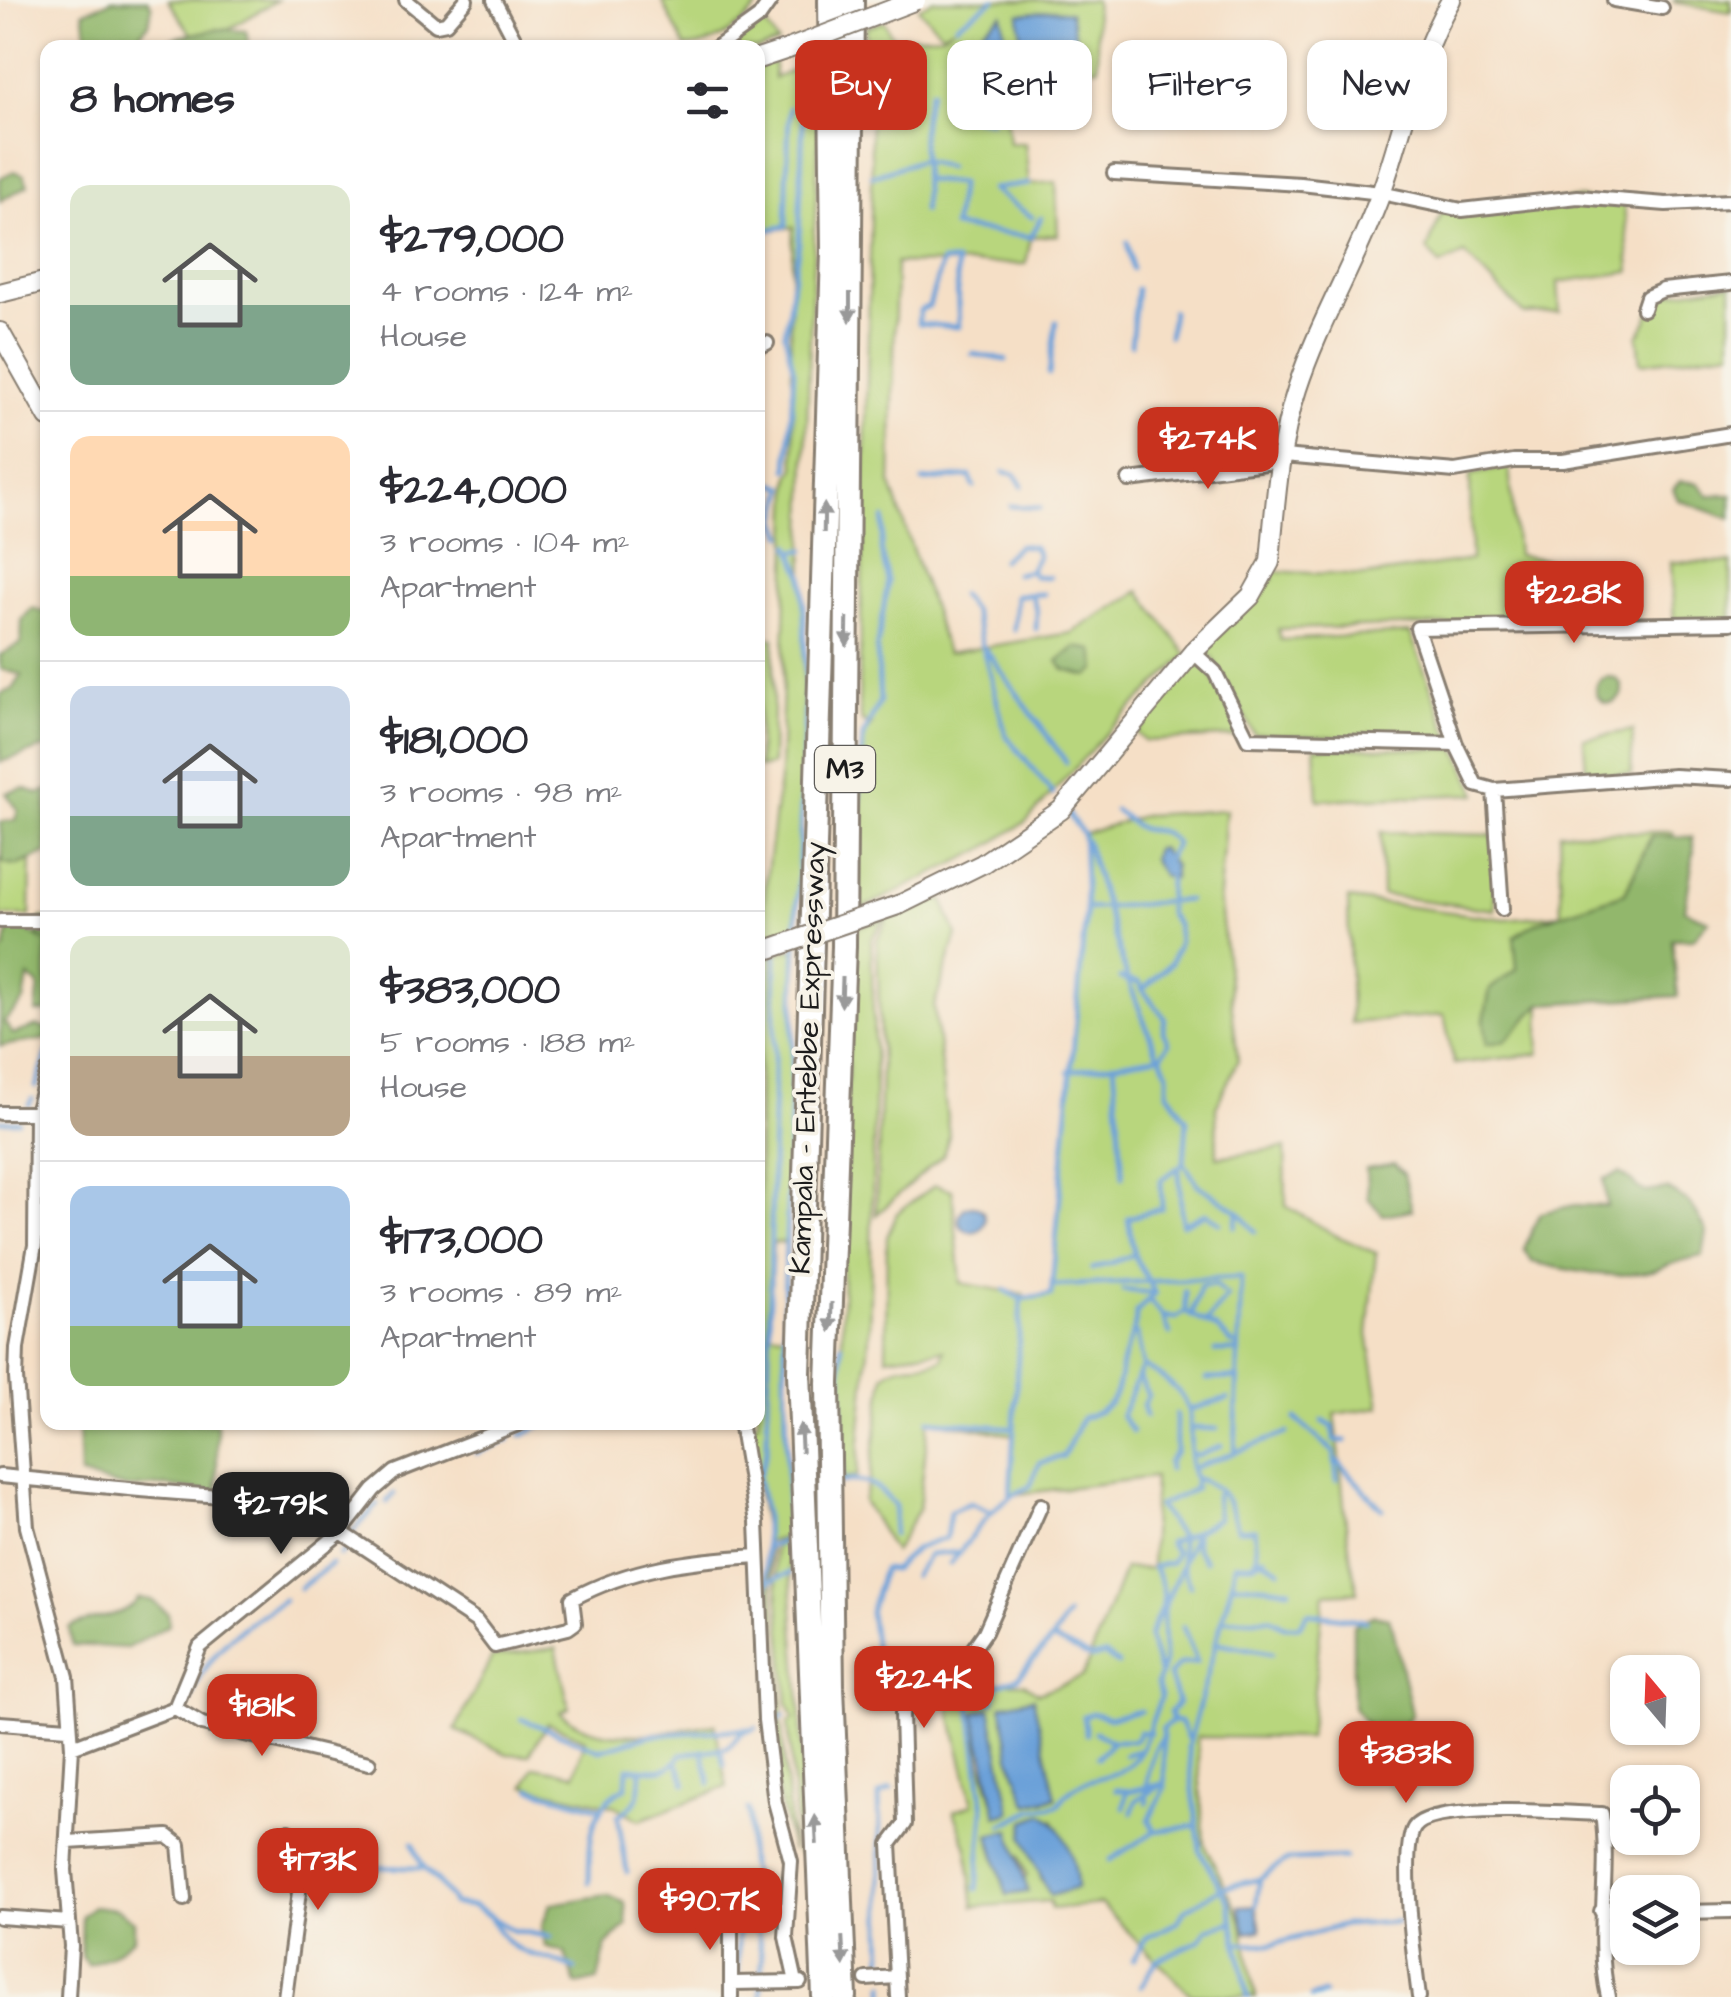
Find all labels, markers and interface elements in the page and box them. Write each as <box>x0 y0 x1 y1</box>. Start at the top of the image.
chip: Buy <box>795 40 927 130</box>
chip: Rent <box>947 40 1092 130</box>
chip: Filters <box>1112 40 1287 130</box>
chip: New <box>1307 40 1447 130</box>
text: 8 homes <box>70 71 235 129</box>
icon: filters <box>680 73 735 128</box>
text: $279,000 <box>380 211 564 269</box>
icon: home <box>150 225 270 345</box>
text: 4 rooms · 124 m² <box>380 269 633 314</box>
one-way arrow <box>842 292 858 324</box>
text: House <box>380 314 467 359</box>
pin: $274K <box>1138 407 1278 492</box>
text: $274K <box>1160 417 1256 462</box>
text: $224,000 <box>380 462 567 520</box>
icon: home <box>150 476 270 596</box>
one-way arrow <box>816 502 832 534</box>
text: 3 rooms · 104 m² <box>380 520 630 565</box>
pin: $228K <box>1504 561 1644 646</box>
text: Apartment <box>380 565 536 610</box>
text: $228K <box>1527 571 1621 616</box>
one-way arrow <box>838 617 854 649</box>
text: $181,000 <box>380 712 528 770</box>
icon: home <box>150 726 270 846</box>
road number: M3 <box>815 746 875 792</box>
text: 3 rooms · 98 m² <box>380 770 623 815</box>
text: Apartment <box>380 815 536 860</box>
street label: Kampala - Entebbe Expressway <box>779 841 838 1275</box>
text: $383,000 <box>380 962 560 1020</box>
icon: home <box>150 976 270 1096</box>
one-way arrow <box>834 977 850 1009</box>
text: 5 rooms · 188 m² <box>380 1020 636 1065</box>
text: House <box>380 1065 467 1110</box>
text: $173,000 <box>380 1212 543 1270</box>
icon: home <box>150 1226 270 1346</box>
text: 3 rooms · 89 m² <box>380 1270 623 1315</box>
one-way arrow <box>822 1302 838 1334</box>
text: Apartment <box>380 1315 536 1360</box>
one-way arrow <box>793 1421 809 1453</box>
pin: $279K <box>211 1472 351 1557</box>
text: $279K <box>234 1482 328 1527</box>
pin: $224K <box>854 1646 994 1731</box>
north arrow <box>1610 1655 1700 1745</box>
map controls <box>1610 1655 1700 1965</box>
text: $224K <box>876 1656 972 1701</box>
pin: $181K <box>192 1674 332 1759</box>
text: $181K <box>229 1684 295 1729</box>
pin: $383K <box>1336 1721 1476 1806</box>
text: $383K <box>1361 1731 1451 1776</box>
button: locate <box>1610 1765 1700 1855</box>
one-way arrow <box>808 1813 824 1845</box>
pin: $173K <box>248 1828 388 1913</box>
text: $173K <box>279 1838 357 1883</box>
pin: $90.7K <box>629 1868 791 1953</box>
button: layers <box>1610 1875 1700 1965</box>
text: $90.7K <box>660 1878 760 1923</box>
one-way arrow <box>835 1935 851 1967</box>

